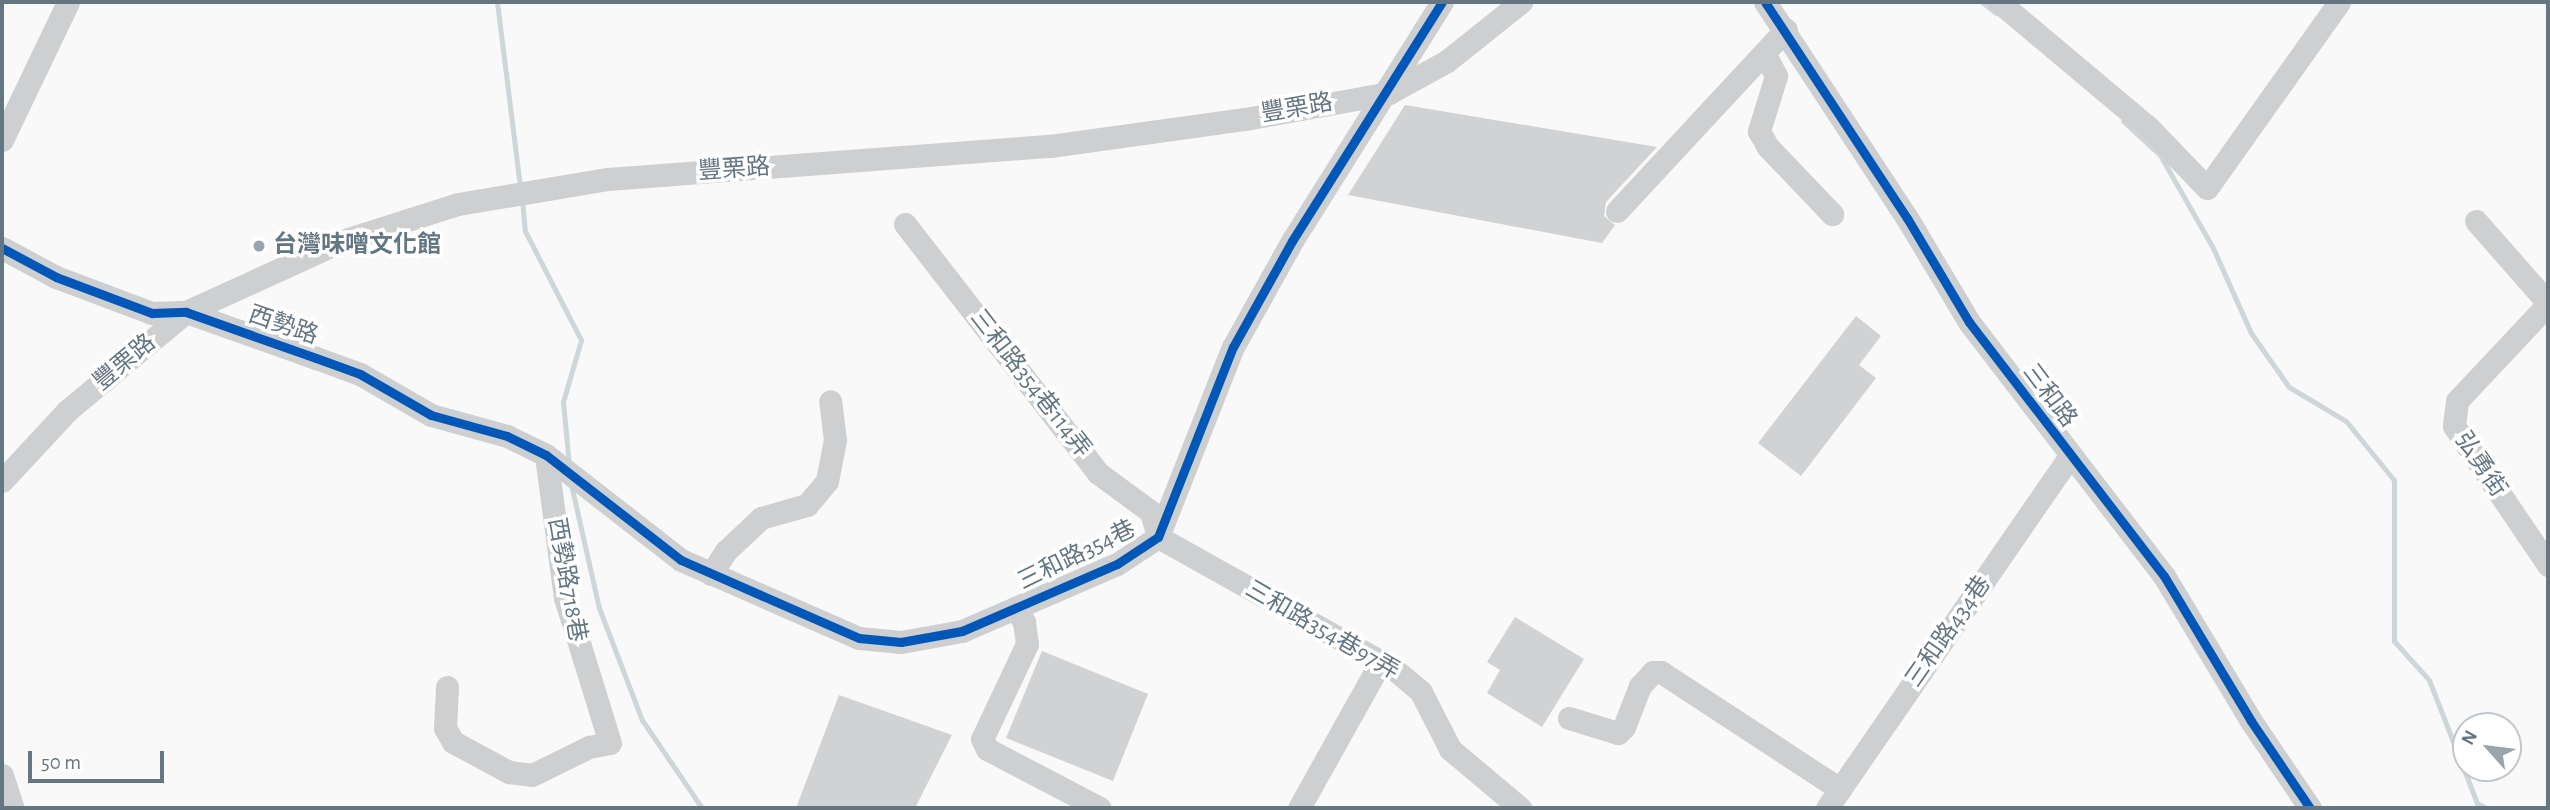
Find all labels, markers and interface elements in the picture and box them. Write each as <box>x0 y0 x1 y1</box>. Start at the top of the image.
street label: 豐栗路 <box>1259 89 1335 129</box>
street label: 豐栗路 <box>697 153 771 187</box>
place label: 台灣味噌文化館 <box>273 232 441 260</box>
marker: 台灣味噌文化館 <box>251 238 267 254</box>
street label: 西勢路 <box>244 301 322 351</box>
street label: 三和路354巷114弄 <box>963 304 1097 464</box>
street label: 豐栗路 <box>88 329 162 397</box>
street label: 三和路 <box>2016 359 2082 433</box>
street label: 弘勇街 <box>2448 427 2512 503</box>
street label: 三和路354巷 <box>1013 515 1141 597</box>
street label: 西勢路718巷 <box>541 516 591 644</box>
street label: 三和路434巷 <box>1900 571 1998 693</box>
street label: 三和路354巷97弄 <box>1240 575 1404 687</box>
north arrow <box>2452 712 2522 782</box>
text: N <box>2458 728 2481 748</box>
scale bar <box>32 736 168 780</box>
text: 50 m <box>41 752 81 773</box>

